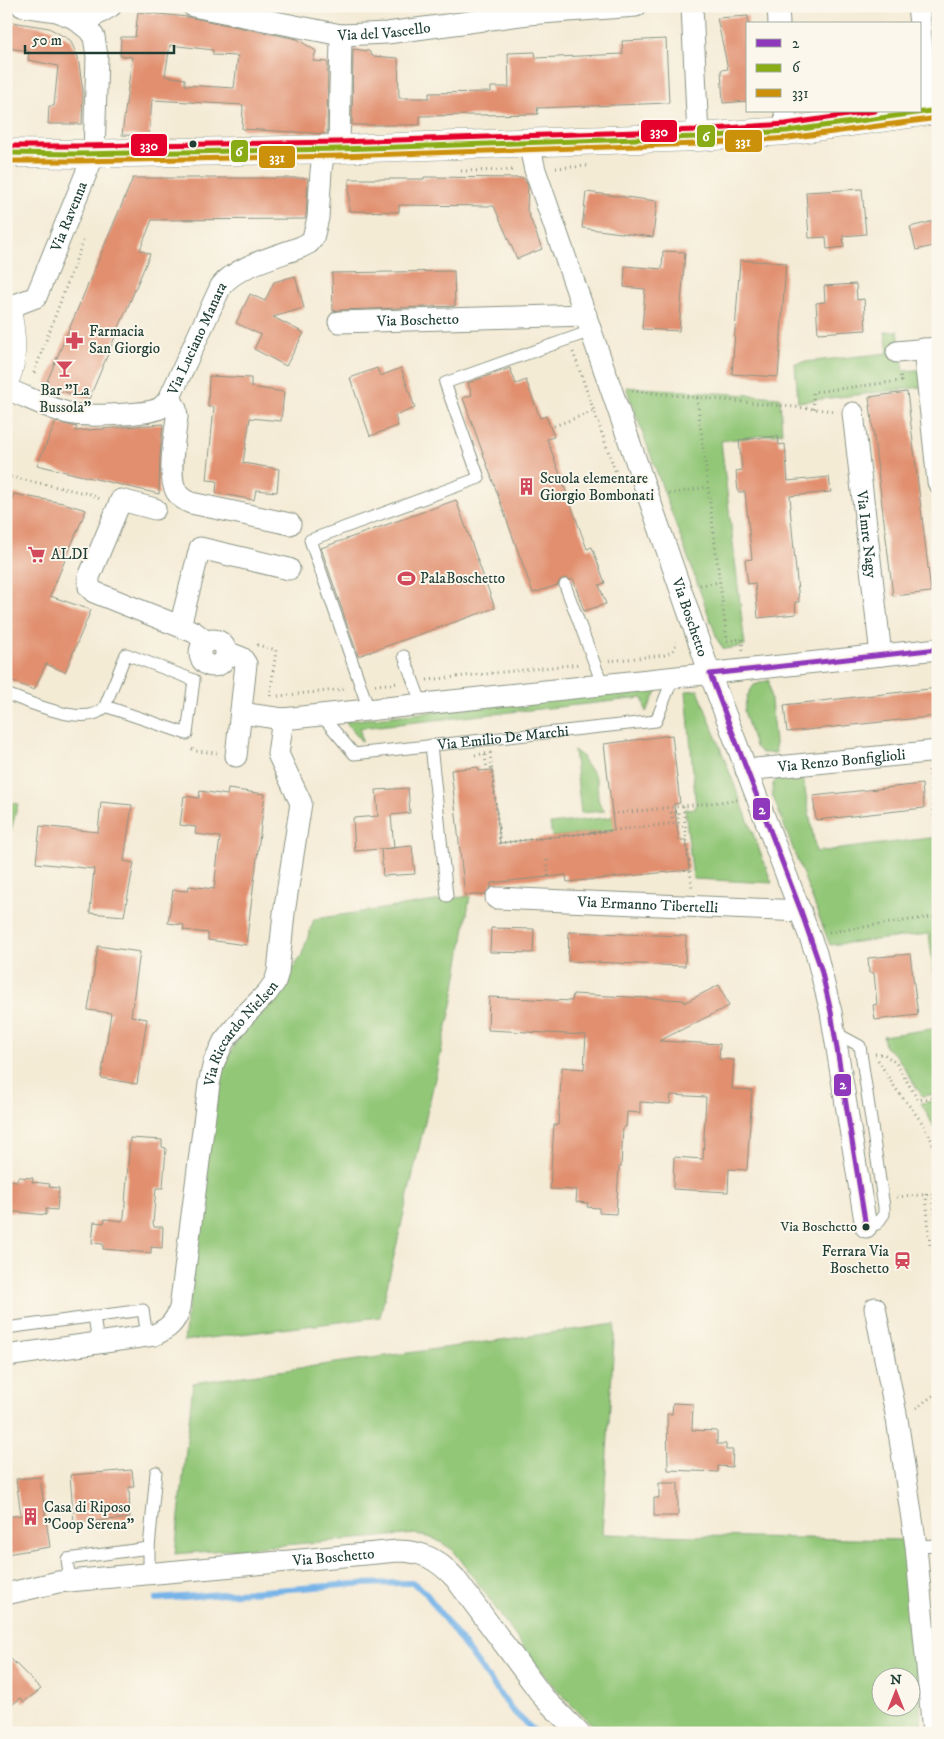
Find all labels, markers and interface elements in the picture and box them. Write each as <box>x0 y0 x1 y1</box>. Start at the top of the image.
street label: Via del Vascello <box>336 18 432 45</box>
scale bar <box>25 22 174 54</box>
legend <box>746 22 922 112</box>
text: 50 m <box>32 31 62 50</box>
text: 2 <box>792 34 800 53</box>
text: 6 <box>792 58 801 77</box>
text: 331 <box>792 84 809 103</box>
line badge: 330 <box>640 119 678 143</box>
text: 330 <box>650 123 668 141</box>
line badge: 6 <box>696 124 716 148</box>
text: 6 <box>702 128 710 146</box>
line badge: 331 <box>724 129 763 153</box>
line badge: 330 <box>130 133 168 157</box>
text: 331 <box>735 133 751 151</box>
text: 330 <box>140 137 158 155</box>
unlabelled marker <box>188 139 198 149</box>
line badge: 6 <box>230 139 249 163</box>
text: 6 <box>235 143 243 161</box>
line badge: 331 <box>258 145 296 169</box>
text: 331 <box>269 149 285 167</box>
street label: Via Ravenna <box>46 178 92 255</box>
street label: Via Luciano Manara <box>162 277 231 399</box>
street label: Via Boschetto <box>376 309 459 330</box>
place label: Farmacia San Giorgio <box>89 322 160 358</box>
pharmacy icon: Farmacia San Giorgio <box>65 330 85 350</box>
bar icon: Bar "La Bussola" <box>55 359 75 379</box>
place label: Bar "La Bussola" <box>39 381 91 417</box>
place label: Scuola elementare Giorgio Bombonati <box>540 469 654 505</box>
building icon: Scuola elementare Giorgio Bombonati <box>516 477 536 497</box>
street label: Via Imre Nagy <box>852 488 882 580</box>
supermarket icon: ALDI <box>27 544 47 564</box>
place label: ALDI <box>51 545 89 564</box>
sports icon: PalaBoschetto <box>396 568 416 588</box>
place label: PalaBoschetto <box>420 569 505 588</box>
street label: Via Boschetto <box>667 574 713 659</box>
street label: Via Emilio De Marchi <box>435 721 570 754</box>
street label: Via Renzo Bonfiglioli <box>776 745 906 776</box>
line badge: 2 <box>752 797 771 821</box>
text: 2 <box>759 801 767 819</box>
street label: Via Ermanno Tibertelli <box>576 892 719 917</box>
street label: Via Riccardo Nielsen <box>199 977 282 1089</box>
line badge: 2 <box>833 1073 852 1097</box>
text: 2 <box>840 1076 848 1094</box>
place label: Via Boschetto <box>779 1218 857 1236</box>
marker: Via Boschetto <box>861 1222 871 1232</box>
place label: Ferrara Via Boschetto <box>822 1242 890 1278</box>
station icon: Ferrara Via Boschetto <box>893 1250 913 1270</box>
place label: Casa di Riposo "Coop Serena" <box>44 1498 134 1534</box>
building icon: Casa di Riposo "Coop Serena" <box>20 1506 40 1526</box>
street label: Via Boschetto <box>291 1544 375 1570</box>
north arrow <box>872 1666 922 1716</box>
text: N <box>890 1671 902 1689</box>

